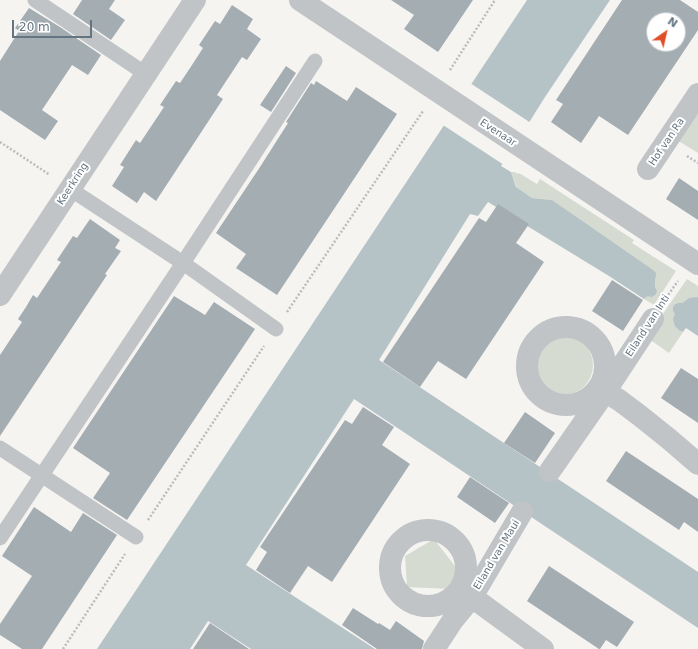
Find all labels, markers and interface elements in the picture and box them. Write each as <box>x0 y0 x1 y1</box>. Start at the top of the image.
scale bar <box>14 12 94 38</box>
north arrow <box>646 12 686 52</box>
text: N <box>665 14 680 30</box>
text: 20 m <box>19 20 50 34</box>
street label: Hof van Ra <box>647 116 687 168</box>
street label: Evenaar <box>478 117 518 149</box>
street label: Keerkring <box>55 161 91 207</box>
street label: Eiland van Inti <box>624 293 672 359</box>
street label: Eiland van Maui <box>471 518 523 592</box>

